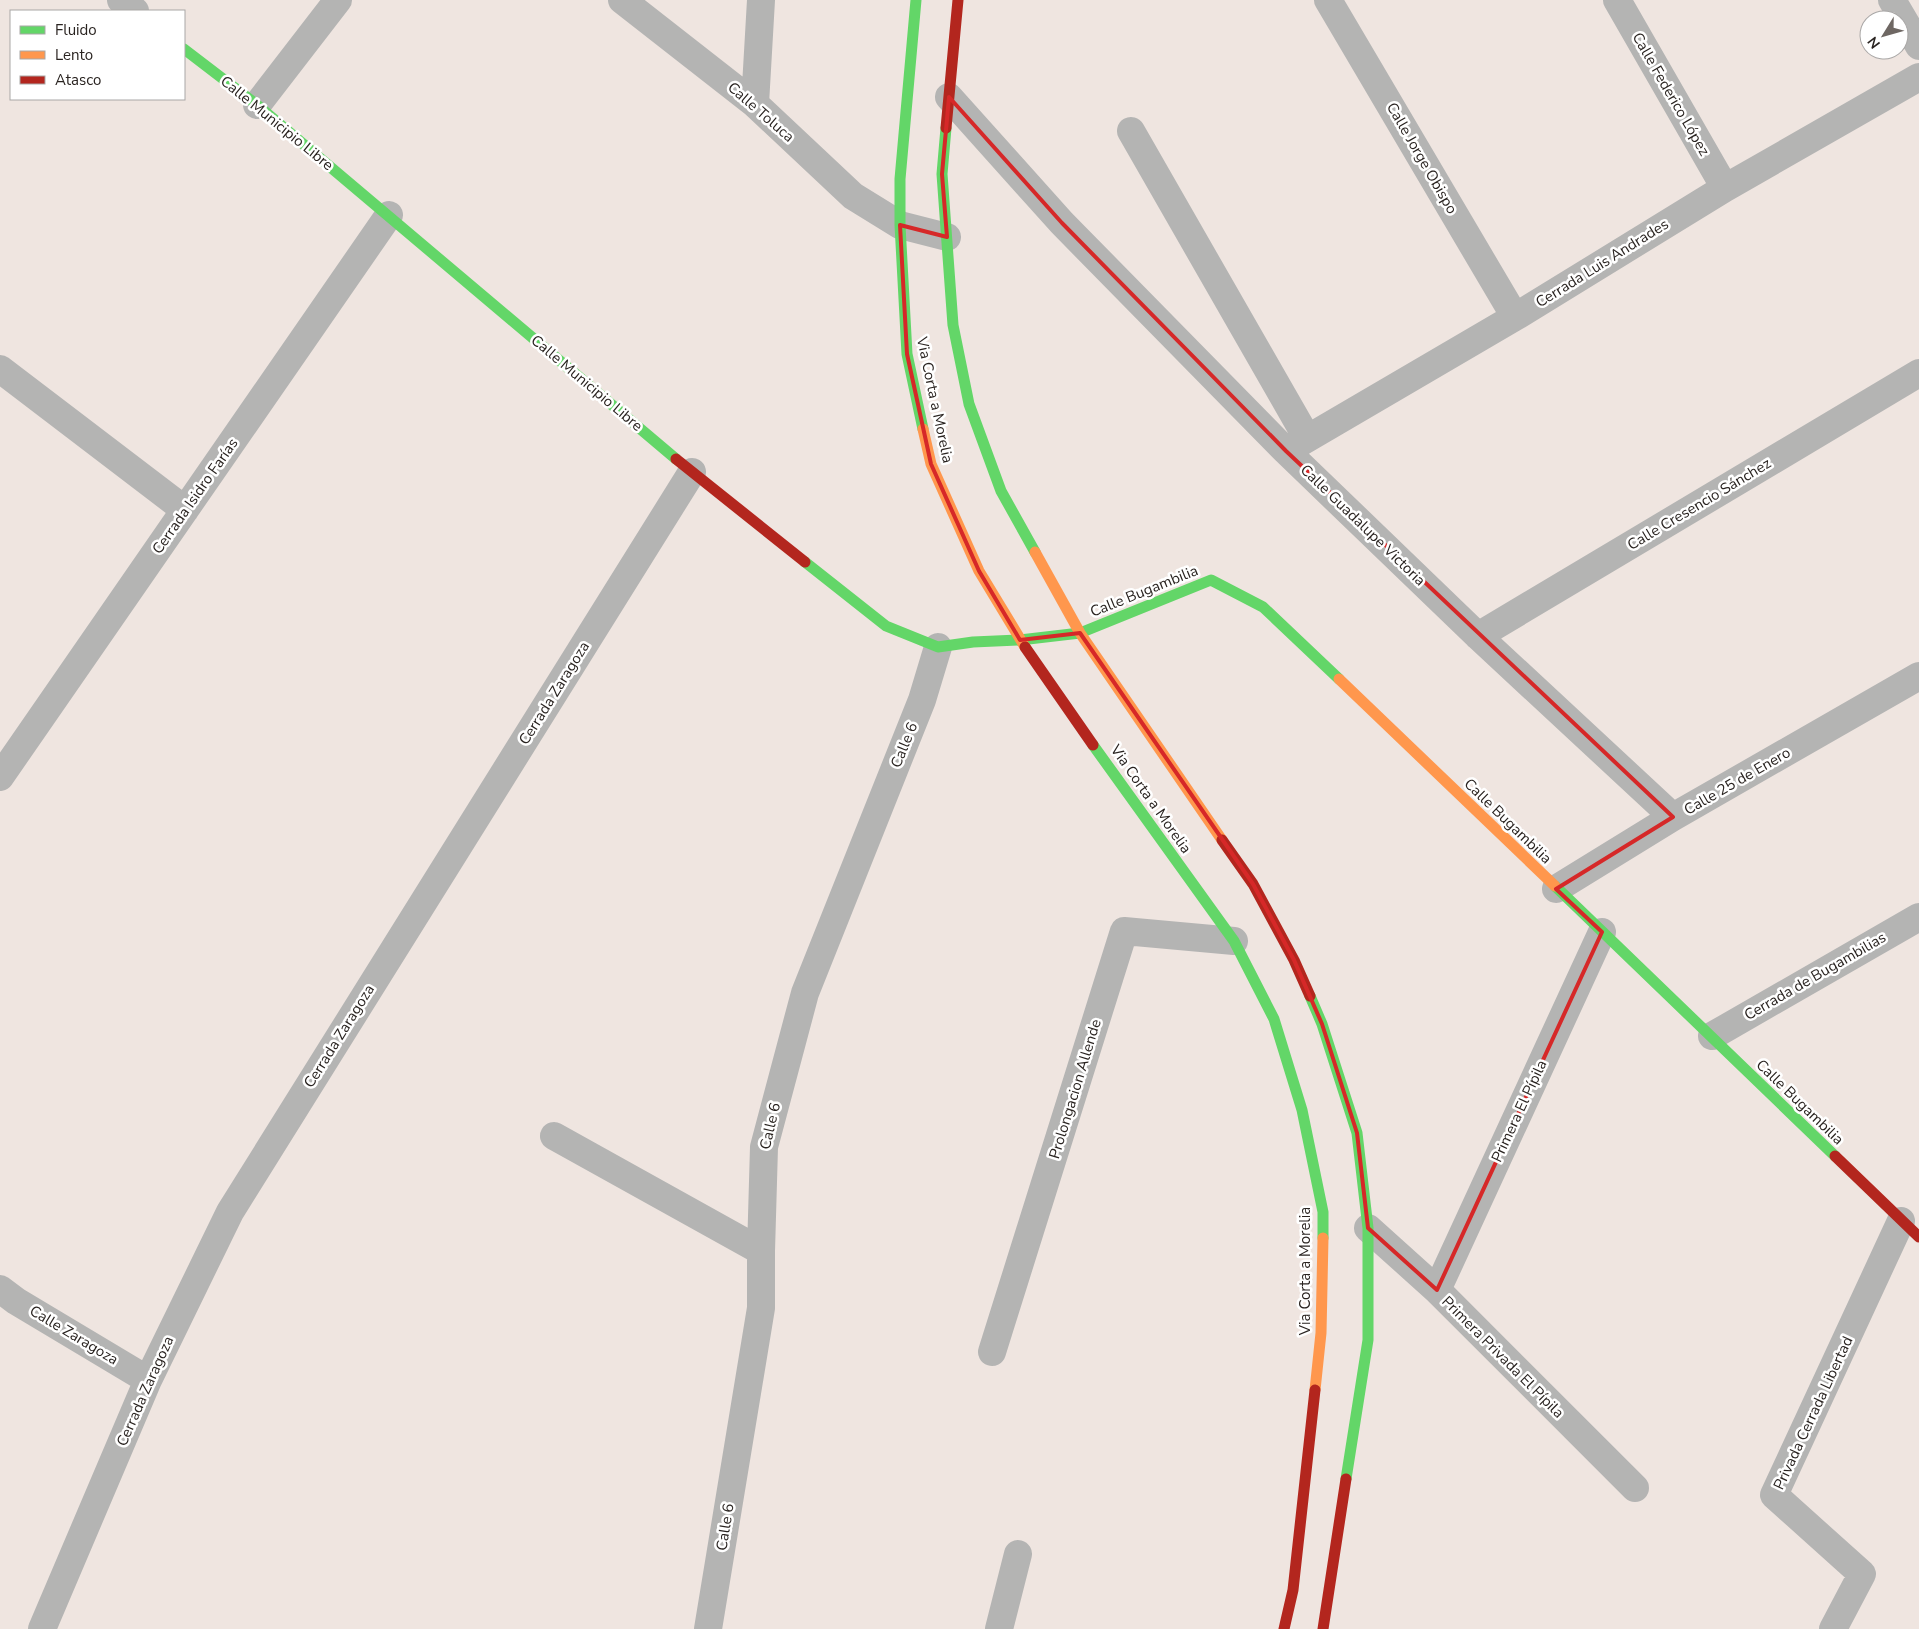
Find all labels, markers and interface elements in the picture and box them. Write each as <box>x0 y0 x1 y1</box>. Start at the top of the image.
legend <box>10 10 185 100</box>
north arrow <box>1859 10 1909 60</box>
text: Fluido <box>55 20 97 40</box>
street label: Calle Federico López <box>1628 29 1714 159</box>
text: N <box>1863 33 1885 52</box>
text: Lento <box>55 45 93 65</box>
text: Atasco <box>55 70 101 90</box>
street label: Calle Municipio Libre <box>216 71 338 175</box>
street label: Calle Toluca <box>723 77 799 147</box>
street label: Calle Jorge Obispo <box>1382 99 1462 217</box>
street label: Cerrada Luis Andrades <box>1532 214 1672 312</box>
street label: Calle Municipio Libre <box>527 330 647 436</box>
street label: Via Corta a Morelia <box>912 334 958 465</box>
street label: Cerrada Isidro Farías <box>147 434 243 558</box>
street label: Calle Cresencio Sánchez <box>1623 453 1775 555</box>
street label: Calle Guadalupe Victoria <box>1296 460 1430 590</box>
street label: Calle Bugambilia <box>1087 560 1201 622</box>
street label: Cerrada Zaragoza <box>514 637 594 749</box>
street label: Calle 6 <box>886 719 922 771</box>
street label: Via Corta a Morelia <box>1105 740 1196 857</box>
street label: Calle 25 de Enero <box>1680 742 1794 820</box>
street label: Calle Bugambilia <box>1460 774 1556 868</box>
street label: Cerrada de Bugambilias <box>1740 927 1890 1025</box>
street label: Cerrada Zaragoza <box>299 980 379 1092</box>
street label: Prolongacion Allende <box>1044 1017 1106 1161</box>
street label: Calle Bugambilia <box>1752 1055 1848 1149</box>
street label: Primera El Pípila <box>1487 1057 1551 1165</box>
street label: Calle 6 <box>755 1101 785 1151</box>
street label: Via Corta a Morelia <box>1295 1207 1315 1336</box>
street label: Primera Privada El Pípila <box>1438 1292 1568 1422</box>
street label: Calle Zaragoza <box>26 1301 122 1369</box>
street label: Cerrada Zaragoza <box>112 1333 178 1449</box>
street label: Privada Cerrada Libertad <box>1769 1333 1857 1493</box>
street label: Calle 6 <box>711 1502 739 1552</box>

